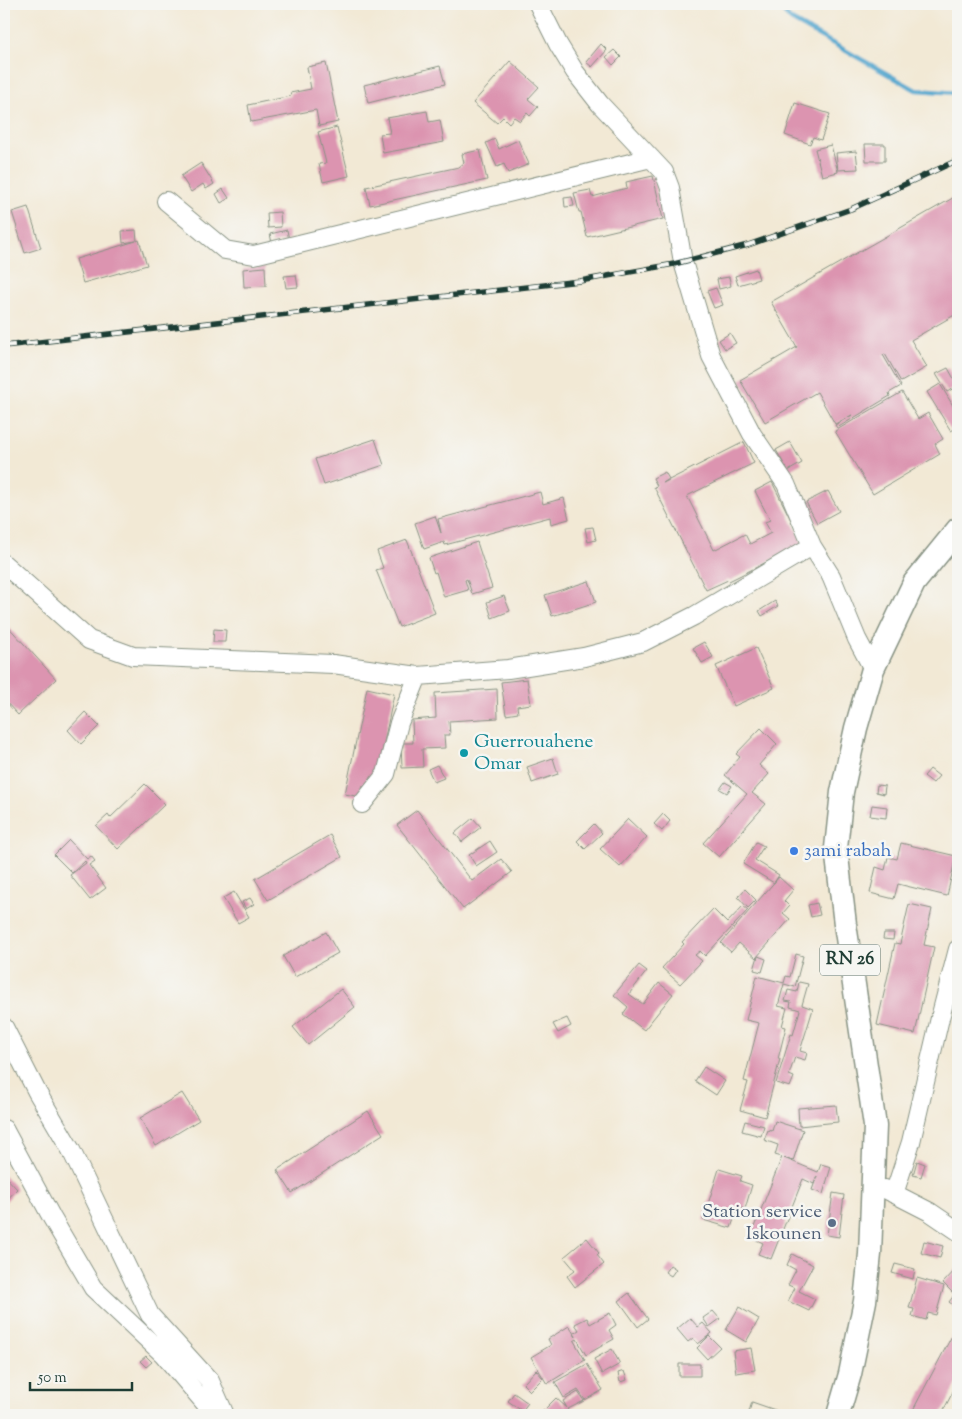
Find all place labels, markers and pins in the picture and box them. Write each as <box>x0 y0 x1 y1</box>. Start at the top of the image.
place label: Guerrouahene Omar <box>474 729 594 778</box>
marker: Guerrouahene Omar <box>458 747 470 759</box>
place label: 3ami rabah <box>804 838 892 865</box>
marker: 3ami rabah <box>788 845 800 857</box>
place label: Station service Iskounen <box>702 1199 822 1248</box>
marker: Station service Iskounen <box>826 1217 838 1229</box>

